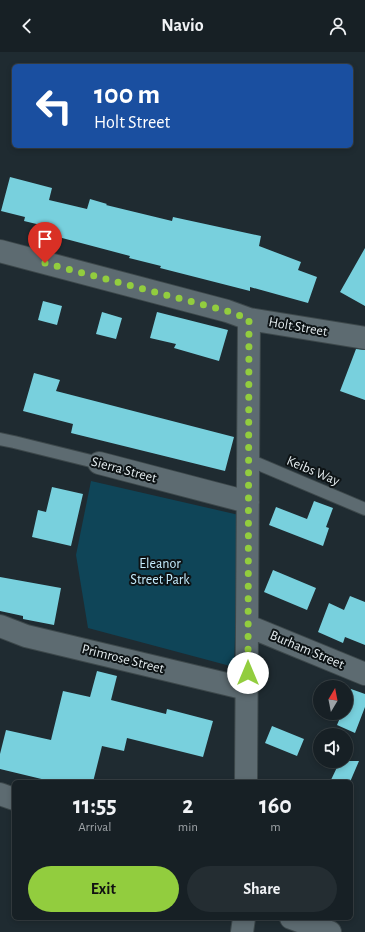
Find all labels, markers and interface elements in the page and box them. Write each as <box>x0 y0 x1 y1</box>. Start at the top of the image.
icon: back <box>16 15 38 37</box>
icon: person <box>327 15 349 37</box>
text: Navio <box>161 17 204 35</box>
icon: left <box>28 80 80 132</box>
text: 100 m <box>94 81 160 109</box>
text: Holt Street <box>94 114 170 132</box>
pin <box>28 222 62 263</box>
icon: arrive <box>34 228 56 250</box>
street label: Holt Street <box>268 315 329 339</box>
street label: Keibs Way <box>285 454 341 488</box>
street label: Sierra Street <box>90 455 159 486</box>
park label: Eleanor Street Park <box>130 557 190 587</box>
street label: Burham Street <box>268 628 347 672</box>
street label: Primrose Street <box>80 642 166 676</box>
position arrow <box>227 652 269 694</box>
north arrow <box>313 680 353 720</box>
map controls <box>313 680 353 768</box>
button: sound <box>313 728 353 768</box>
text: 11:55 <box>73 794 117 818</box>
text: 2 <box>182 794 194 818</box>
text: 160 <box>259 794 292 818</box>
text: Arrival <box>78 821 112 834</box>
text: min <box>178 821 198 834</box>
text: m <box>270 821 281 834</box>
button: Exit <box>28 866 179 912</box>
button: Share <box>187 866 337 912</box>

